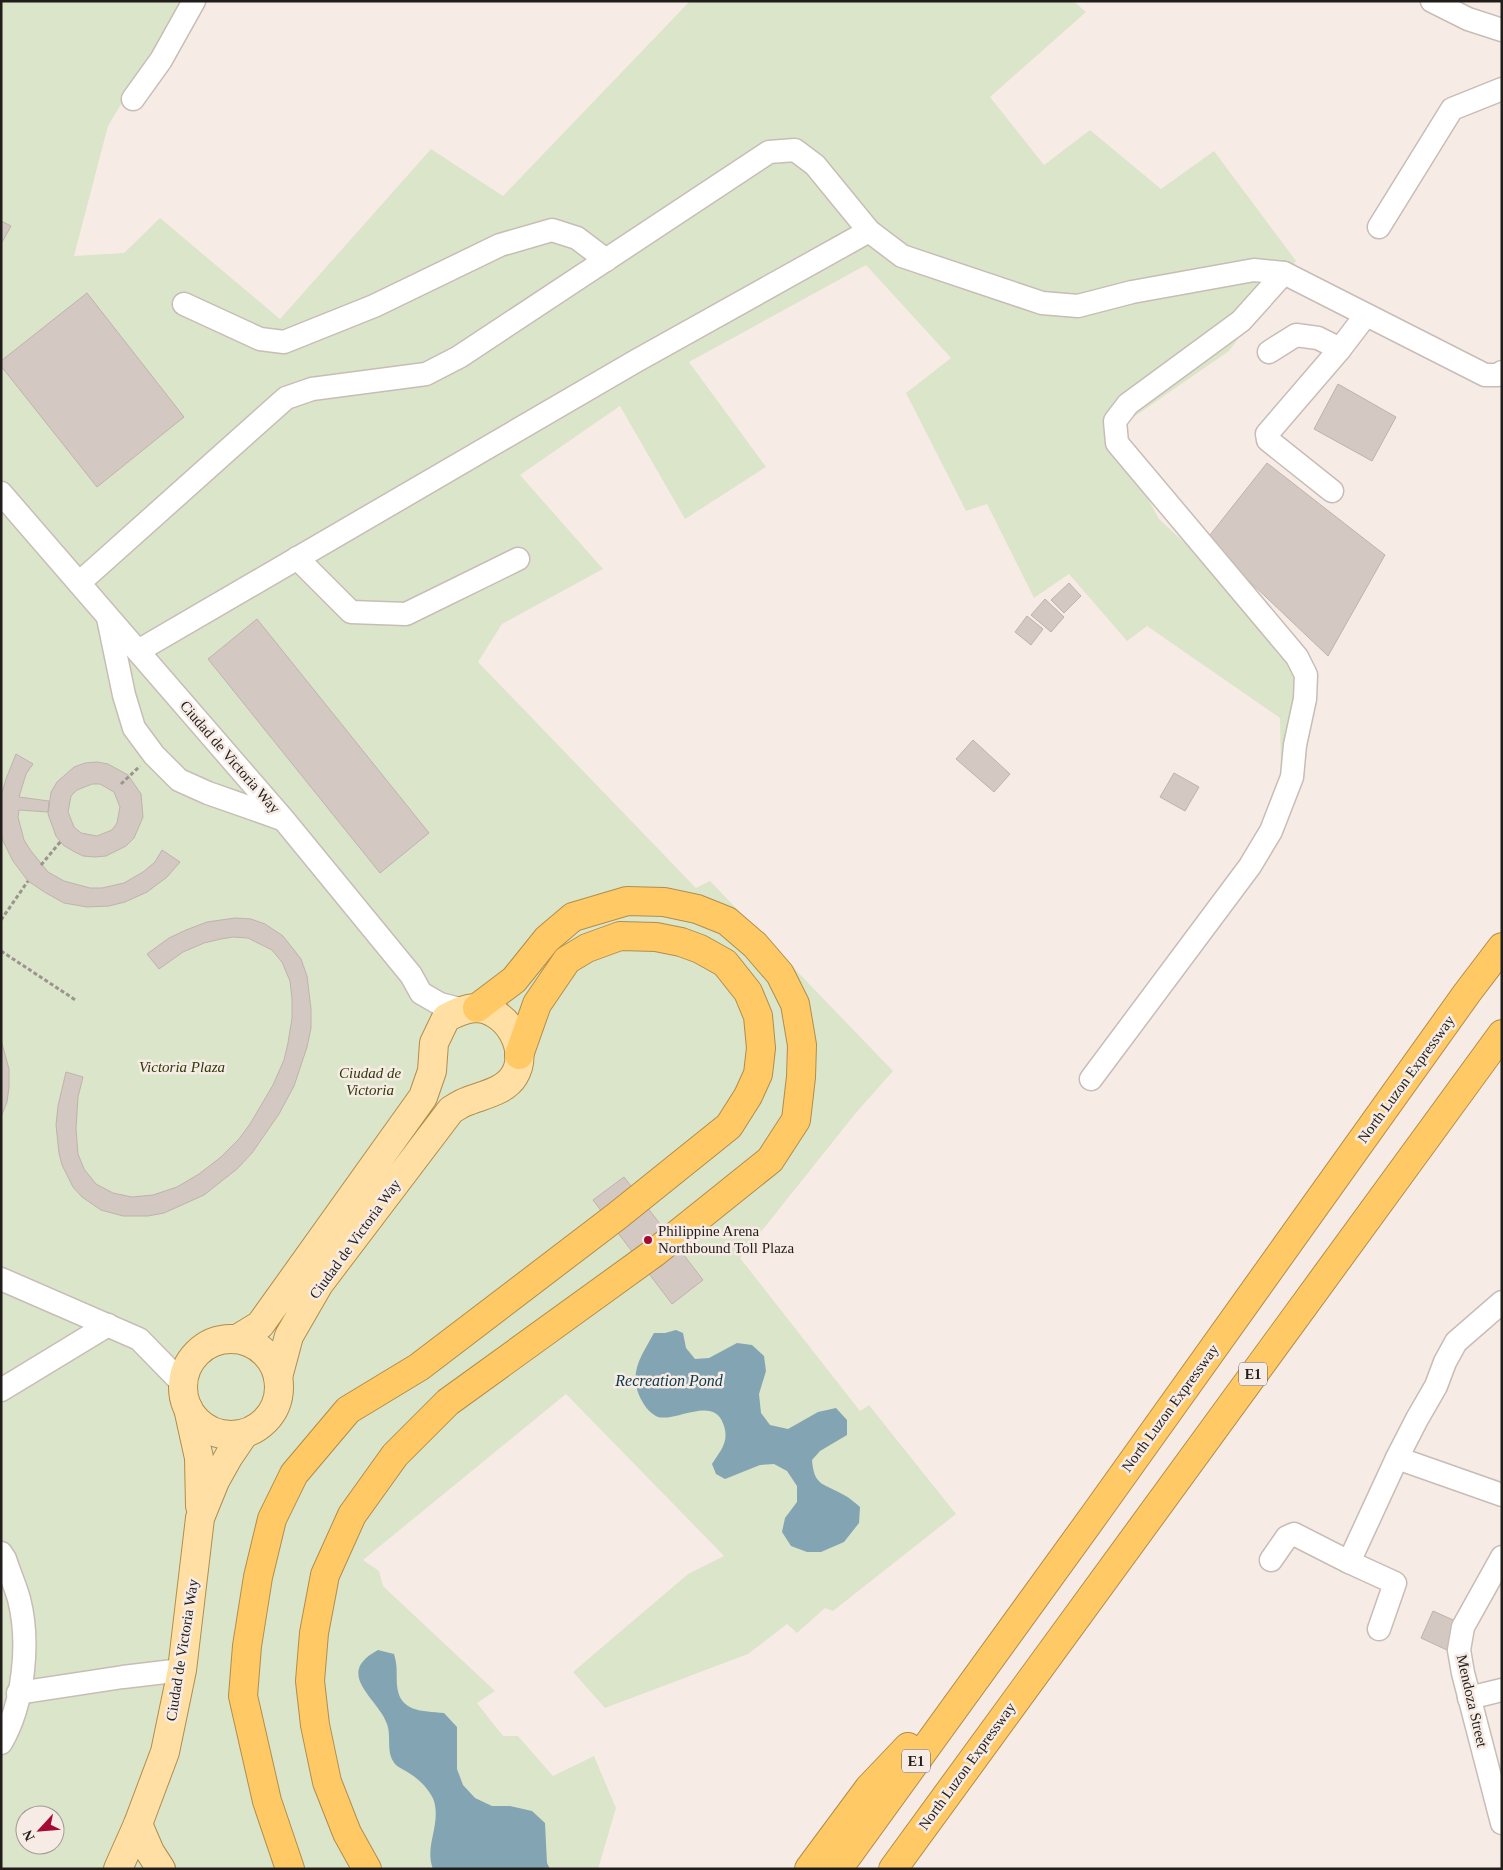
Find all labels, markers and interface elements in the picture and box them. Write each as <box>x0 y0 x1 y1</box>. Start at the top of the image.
street label: Ciudad de Victoria Way <box>177 698 283 817</box>
street label: North Luzon Expressway <box>1354 1012 1458 1146</box>
park label: Victoria Plaza <box>139 1059 225 1075</box>
park label: Ciudad de Victoria <box>339 1065 401 1098</box>
street label: Ciudad de Victoria Way <box>306 1176 404 1302</box>
place label: Philippine Arena Northbound Toll Plaza <box>658 1223 794 1256</box>
marker: Philippine Arena Northbound Toll Plaza <box>642 1234 654 1246</box>
street label: North Luzon Expressway <box>1118 1341 1222 1475</box>
road number: E1 <box>1239 1362 1267 1386</box>
water label: Recreation Pond <box>614 1372 724 1389</box>
street label: Ciudad de Victoria Way <box>163 1577 201 1722</box>
street label: Mendoza Street <box>1454 1653 1491 1750</box>
street label: North Luzon Expressway <box>915 1699 1019 1833</box>
road number: E1 <box>902 1750 930 1772</box>
north arrow <box>15 1805 65 1855</box>
text: N <box>20 1828 38 1843</box>

